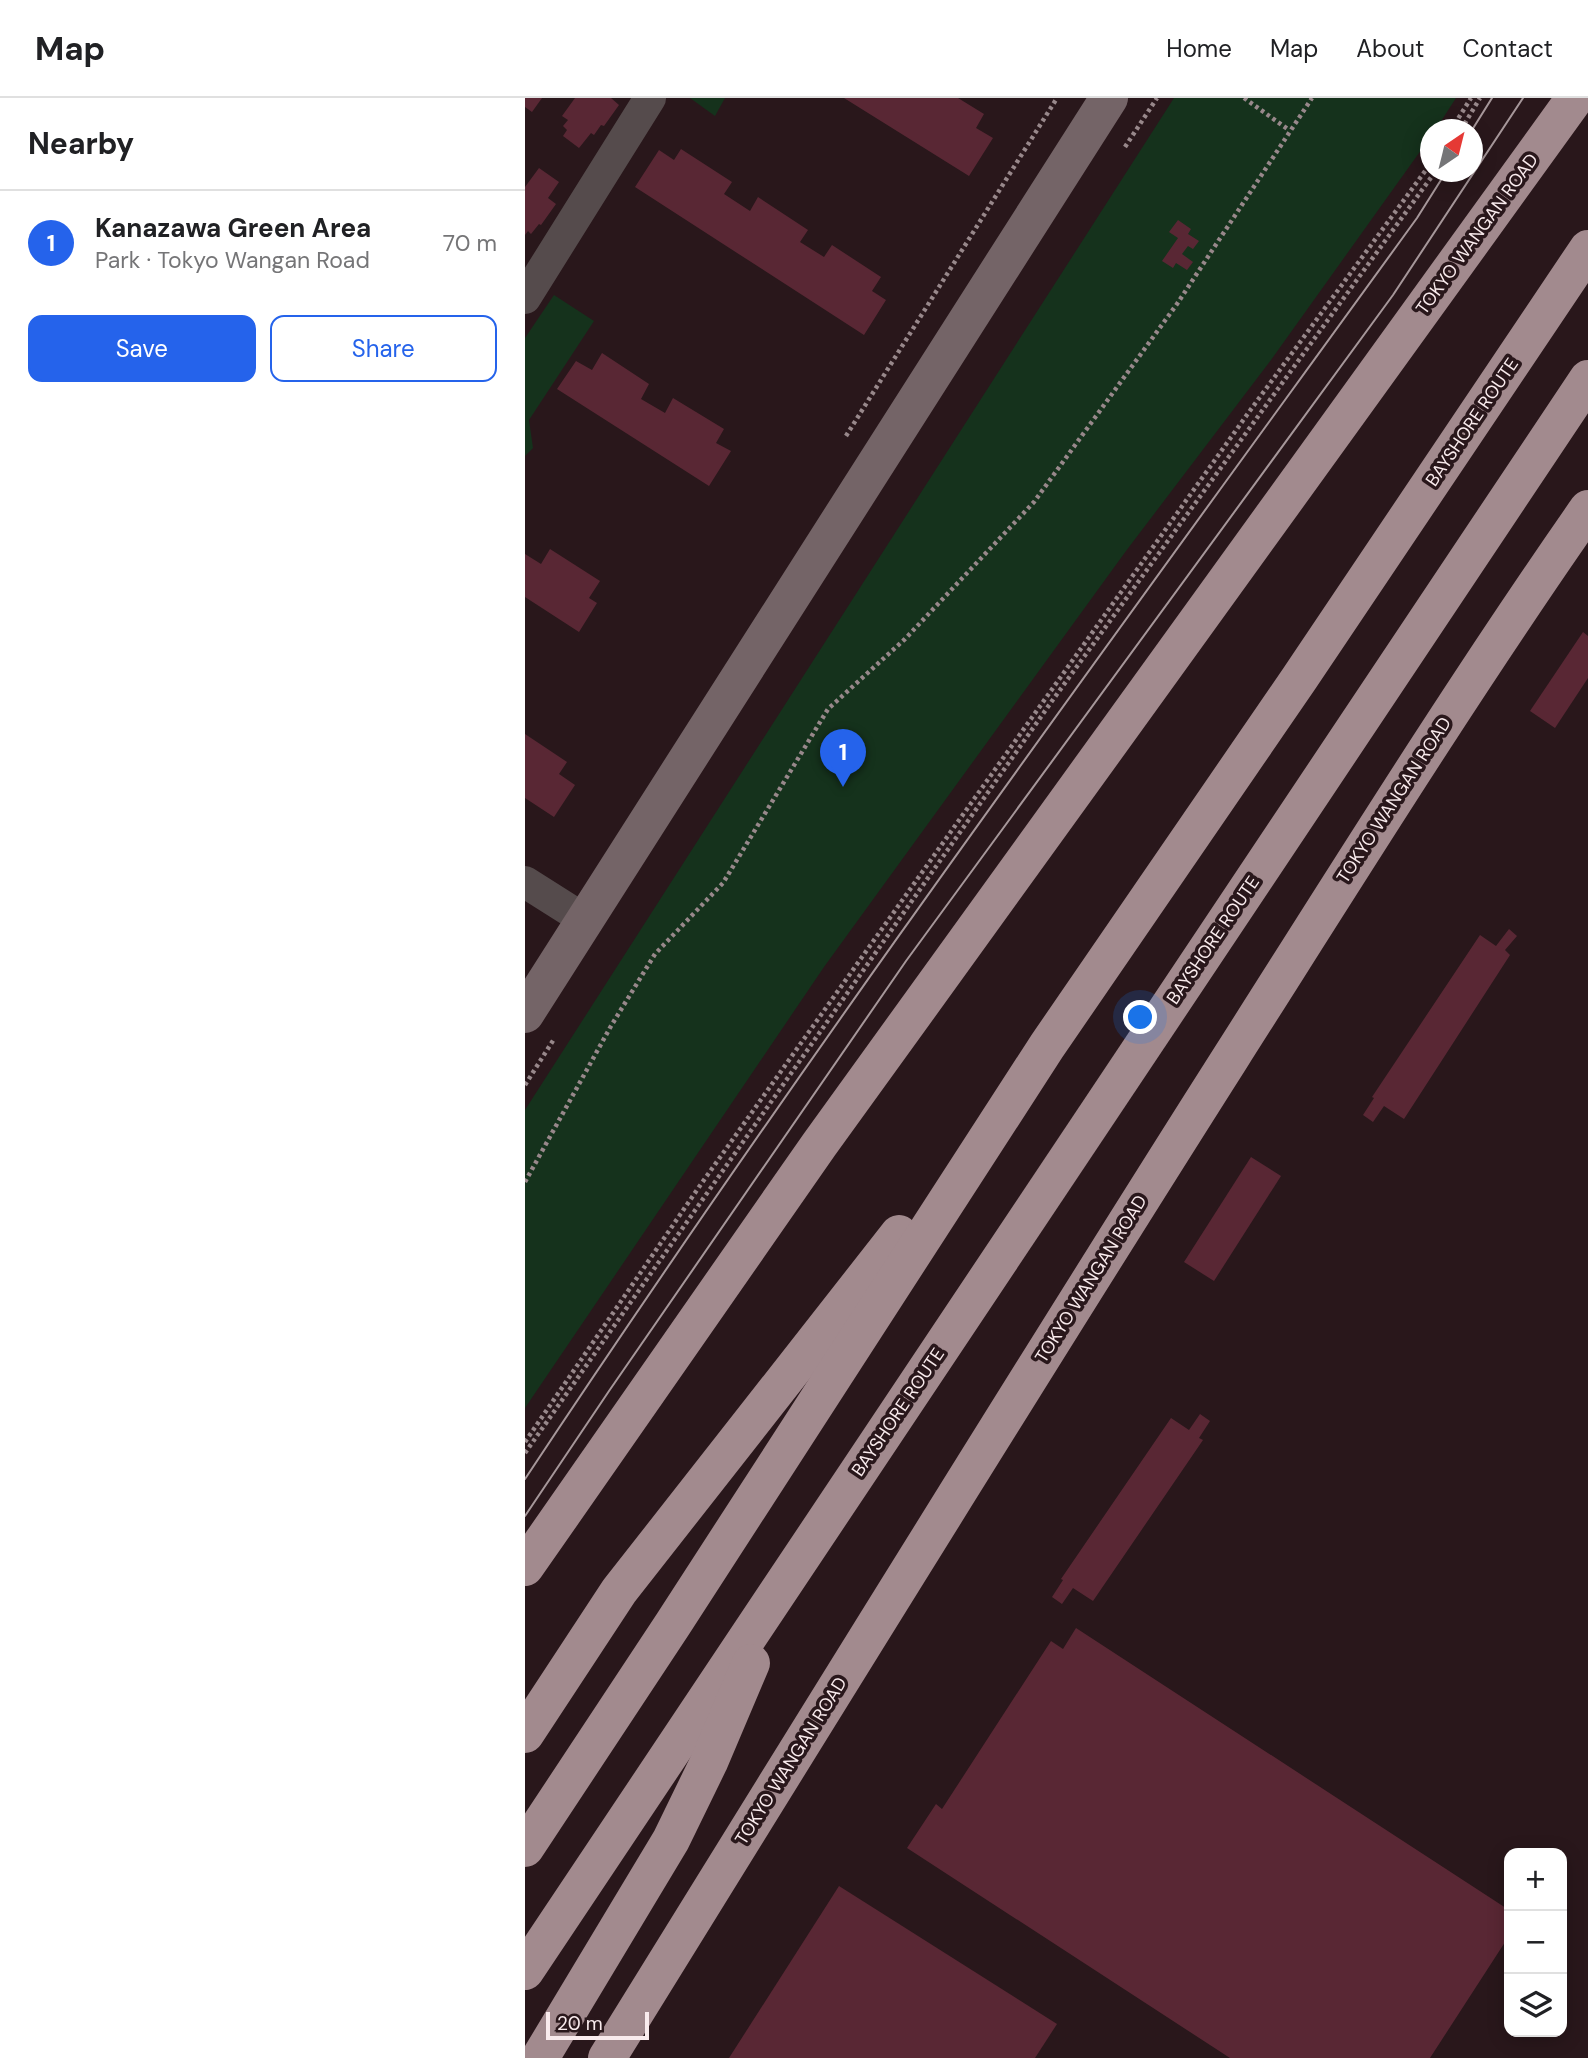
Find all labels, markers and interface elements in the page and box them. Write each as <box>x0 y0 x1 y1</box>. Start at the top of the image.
text: Map <box>35 27 105 70</box>
text: Home <box>1166 33 1232 64</box>
text: Map <box>1270 33 1318 64</box>
text: About <box>1356 33 1425 64</box>
text: Contact <box>1463 33 1553 64</box>
north arrow <box>1420 119 1483 182</box>
text: Nearby <box>28 124 134 163</box>
street label: TOKYO WANGAN ROAD <box>1410 149 1544 319</box>
text: Kanazawa Green Area <box>95 211 371 245</box>
text: 1 <box>47 228 55 258</box>
text: 70 m <box>443 228 497 258</box>
text: Park · Tokyo Wangan Road <box>95 245 370 275</box>
button: Save <box>28 315 256 382</box>
button: Share <box>270 315 497 382</box>
street label: BAYSHORE ROUTE <box>1420 353 1524 491</box>
street label: TOKYO WANGAN ROAD <box>1331 712 1457 888</box>
pin: 1 <box>820 729 866 787</box>
street label: BAYSHORE ROUTE <box>1161 871 1265 1009</box>
your location <box>1123 1000 1157 1034</box>
street label: TOKYO WANGAN ROAD <box>1030 1191 1152 1367</box>
street label: BAYSHORE ROUTE <box>846 1343 950 1481</box>
street label: TOKYO WANGAN ROAD <box>730 1673 852 1849</box>
map controls <box>1504 1848 1567 2037</box>
button: + <box>1504 1848 1567 1911</box>
button: − <box>1504 1911 1567 1974</box>
button: layers <box>1504 1974 1567 2037</box>
scale bar <box>546 2009 649 2041</box>
text: 20 m <box>557 2011 603 2036</box>

